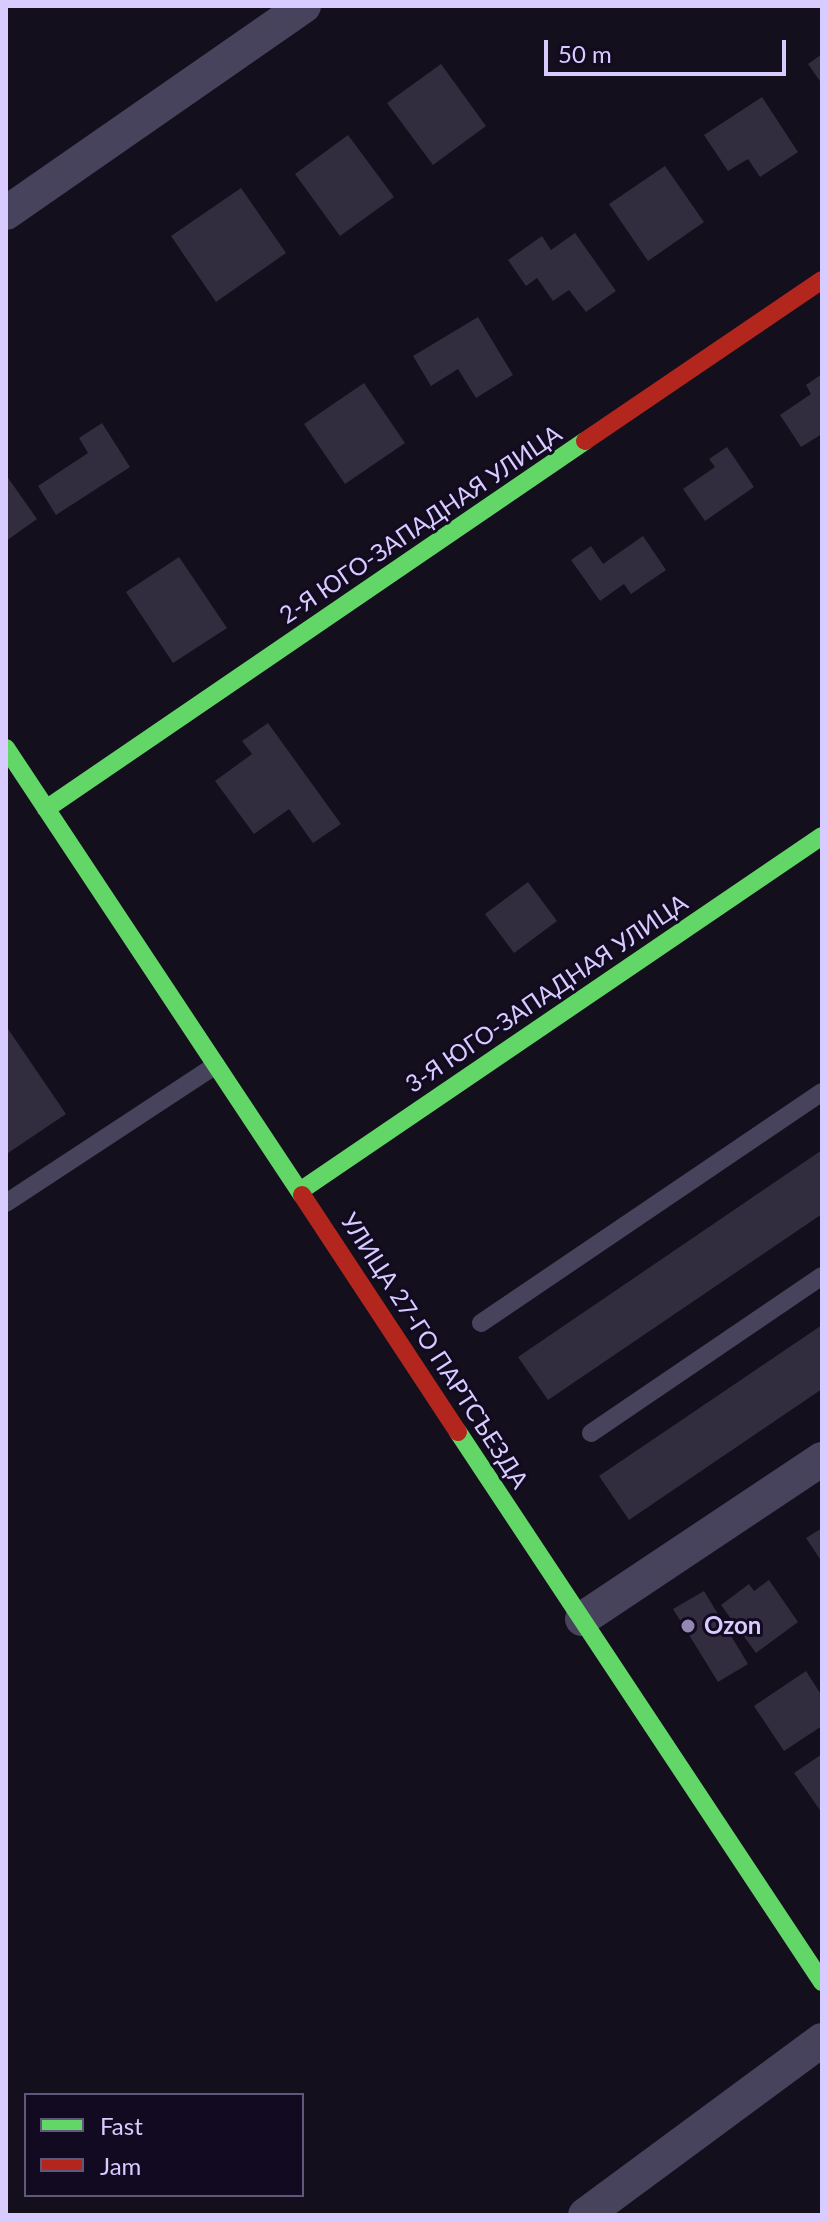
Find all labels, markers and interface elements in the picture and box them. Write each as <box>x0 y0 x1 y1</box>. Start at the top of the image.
scale bar <box>548 24 790 74</box>
text: 50 m <box>558 39 612 68</box>
street label: 2-Я ЮГО-ЗАПАДНАЯ УЛИЦА <box>274 420 568 630</box>
street label: 3-Я ЮГО-ЗАПАДНАЯ УЛИЦА <box>400 889 694 1099</box>
street label: УЛИЦА 27-ГО ПАРТСЪЕЗДА <box>334 1208 534 1494</box>
place label: Ozon <box>704 1612 761 1640</box>
marker: Ozon <box>679 1617 697 1635</box>
legend <box>24 2093 304 2197</box>
text: Fast <box>100 2111 143 2140</box>
text: Jam <box>100 2151 141 2180</box>

